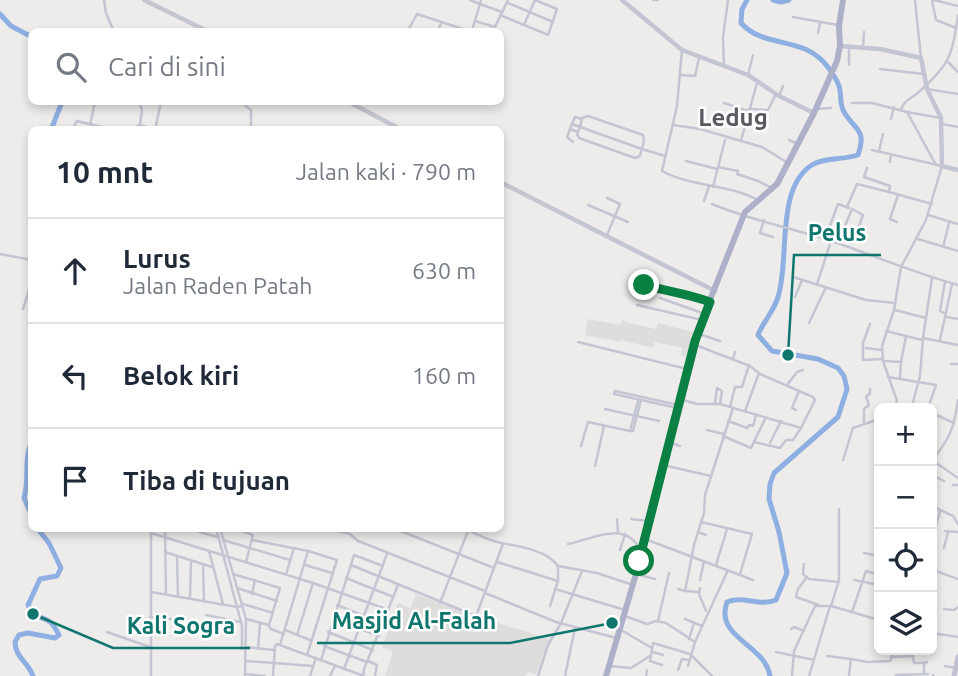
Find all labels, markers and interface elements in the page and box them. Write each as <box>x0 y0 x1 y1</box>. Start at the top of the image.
search box <box>28 28 504 105</box>
icon: search <box>52 48 90 86</box>
text: Cari di sini <box>108 52 226 81</box>
district label: Ledug <box>698 104 768 131</box>
text: 10 mnt <box>56 155 153 189</box>
text: Jalan kaki · 790 m <box>296 159 476 184</box>
callout: Pelus <box>794 211 881 255</box>
text: Pelus <box>808 220 866 245</box>
text: Lurus <box>123 244 191 273</box>
icon: ahead <box>56 252 94 290</box>
text: 630 m <box>412 258 476 283</box>
route end <box>628 269 659 300</box>
text: Jalan Raden Patah <box>123 273 312 298</box>
icon: left <box>56 357 94 395</box>
text: Belok kiri <box>123 361 239 390</box>
text: 160 m <box>412 363 476 388</box>
map controls <box>874 403 937 655</box>
button: + <box>874 403 937 466</box>
icon: arrive <box>56 462 94 500</box>
text: Tiba di tujuan <box>123 466 290 495</box>
button: − <box>874 466 937 529</box>
button: locate <box>874 529 937 592</box>
route start <box>623 545 654 576</box>
button: layers <box>874 592 937 655</box>
callout: Masjid Al-Falah <box>317 599 510 643</box>
callout: Kali Sogra <box>113 604 250 648</box>
text: Masjid Al-Falah <box>332 608 496 633</box>
text: Kali Sogra <box>127 613 235 638</box>

